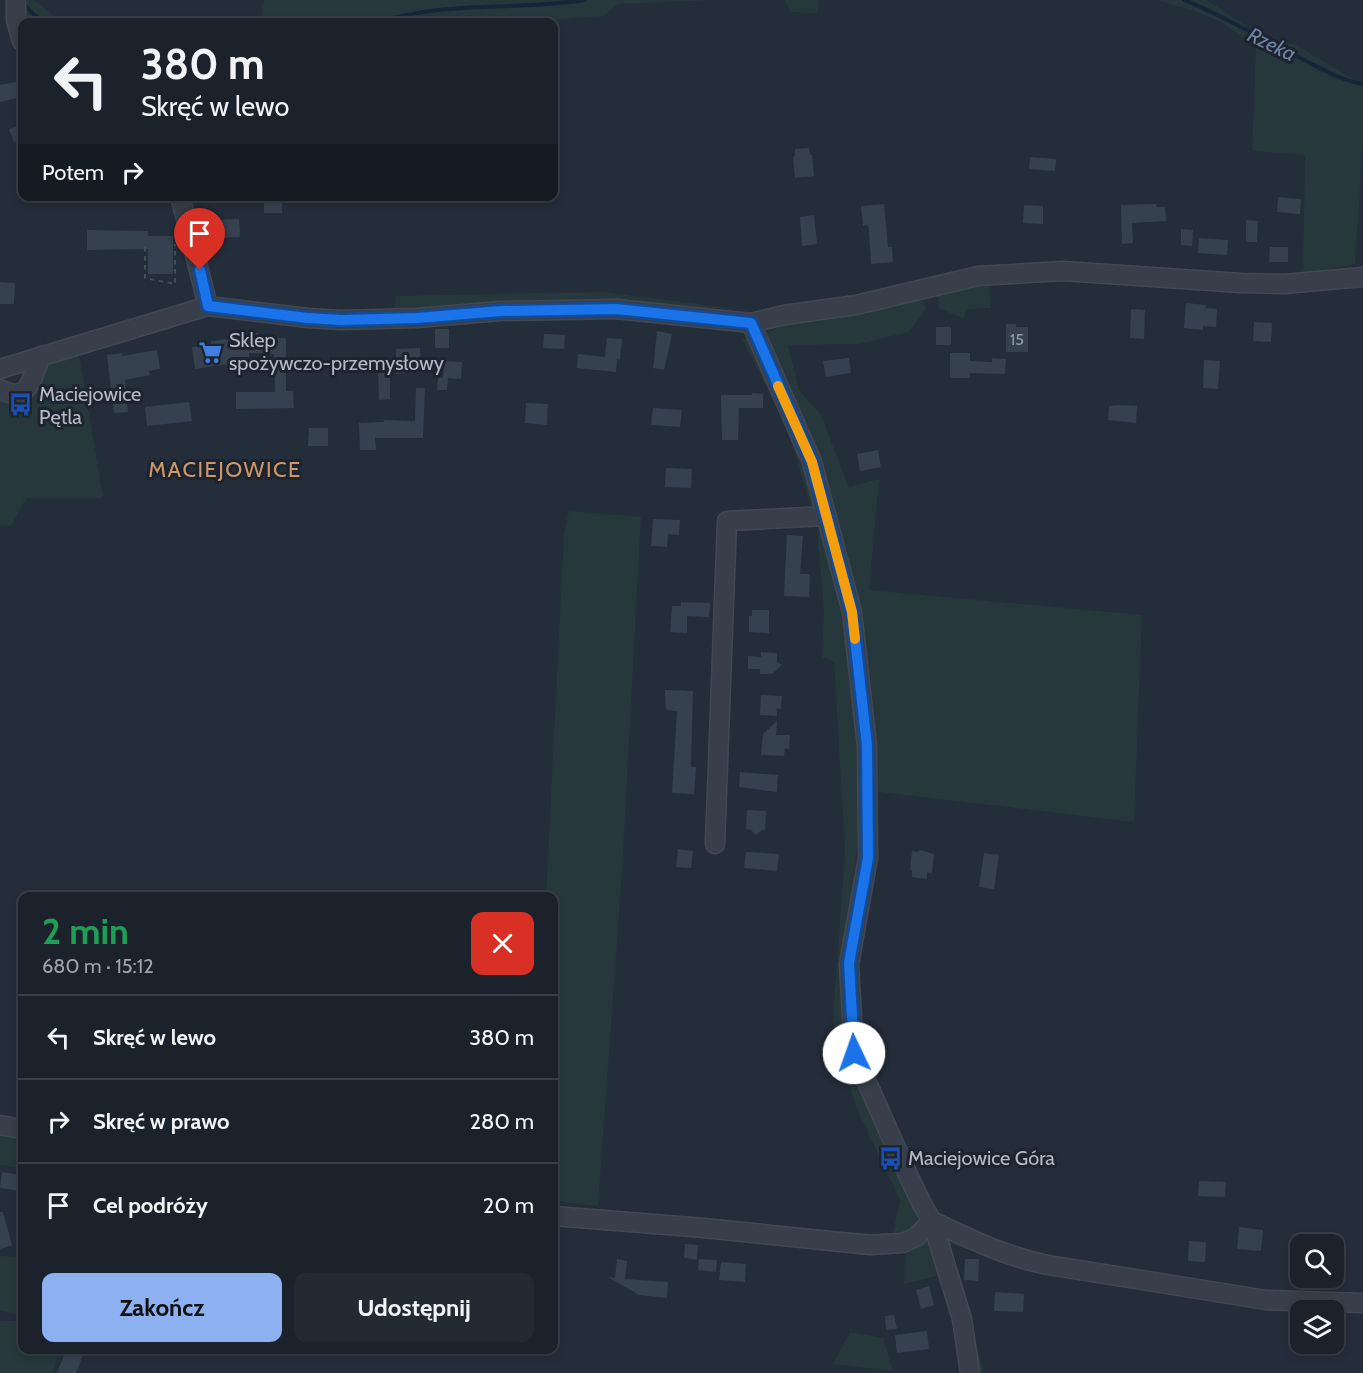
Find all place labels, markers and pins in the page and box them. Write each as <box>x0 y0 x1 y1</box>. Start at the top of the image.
pin <box>174 208 225 270</box>
place label: Sklep spożywczo-przemysłowy <box>229 328 444 375</box>
supermarket icon: Sklep spożywczo-przemysłowy <box>198 339 224 365</box>
place label: Maciejowice Pętla <box>39 382 141 429</box>
bus stop icon: Maciejowice Pętla <box>8 392 34 418</box>
bus stop icon: Maciejowice Góra <box>877 1145 903 1171</box>
place label: Maciejowice Góra <box>908 1146 1055 1170</box>

